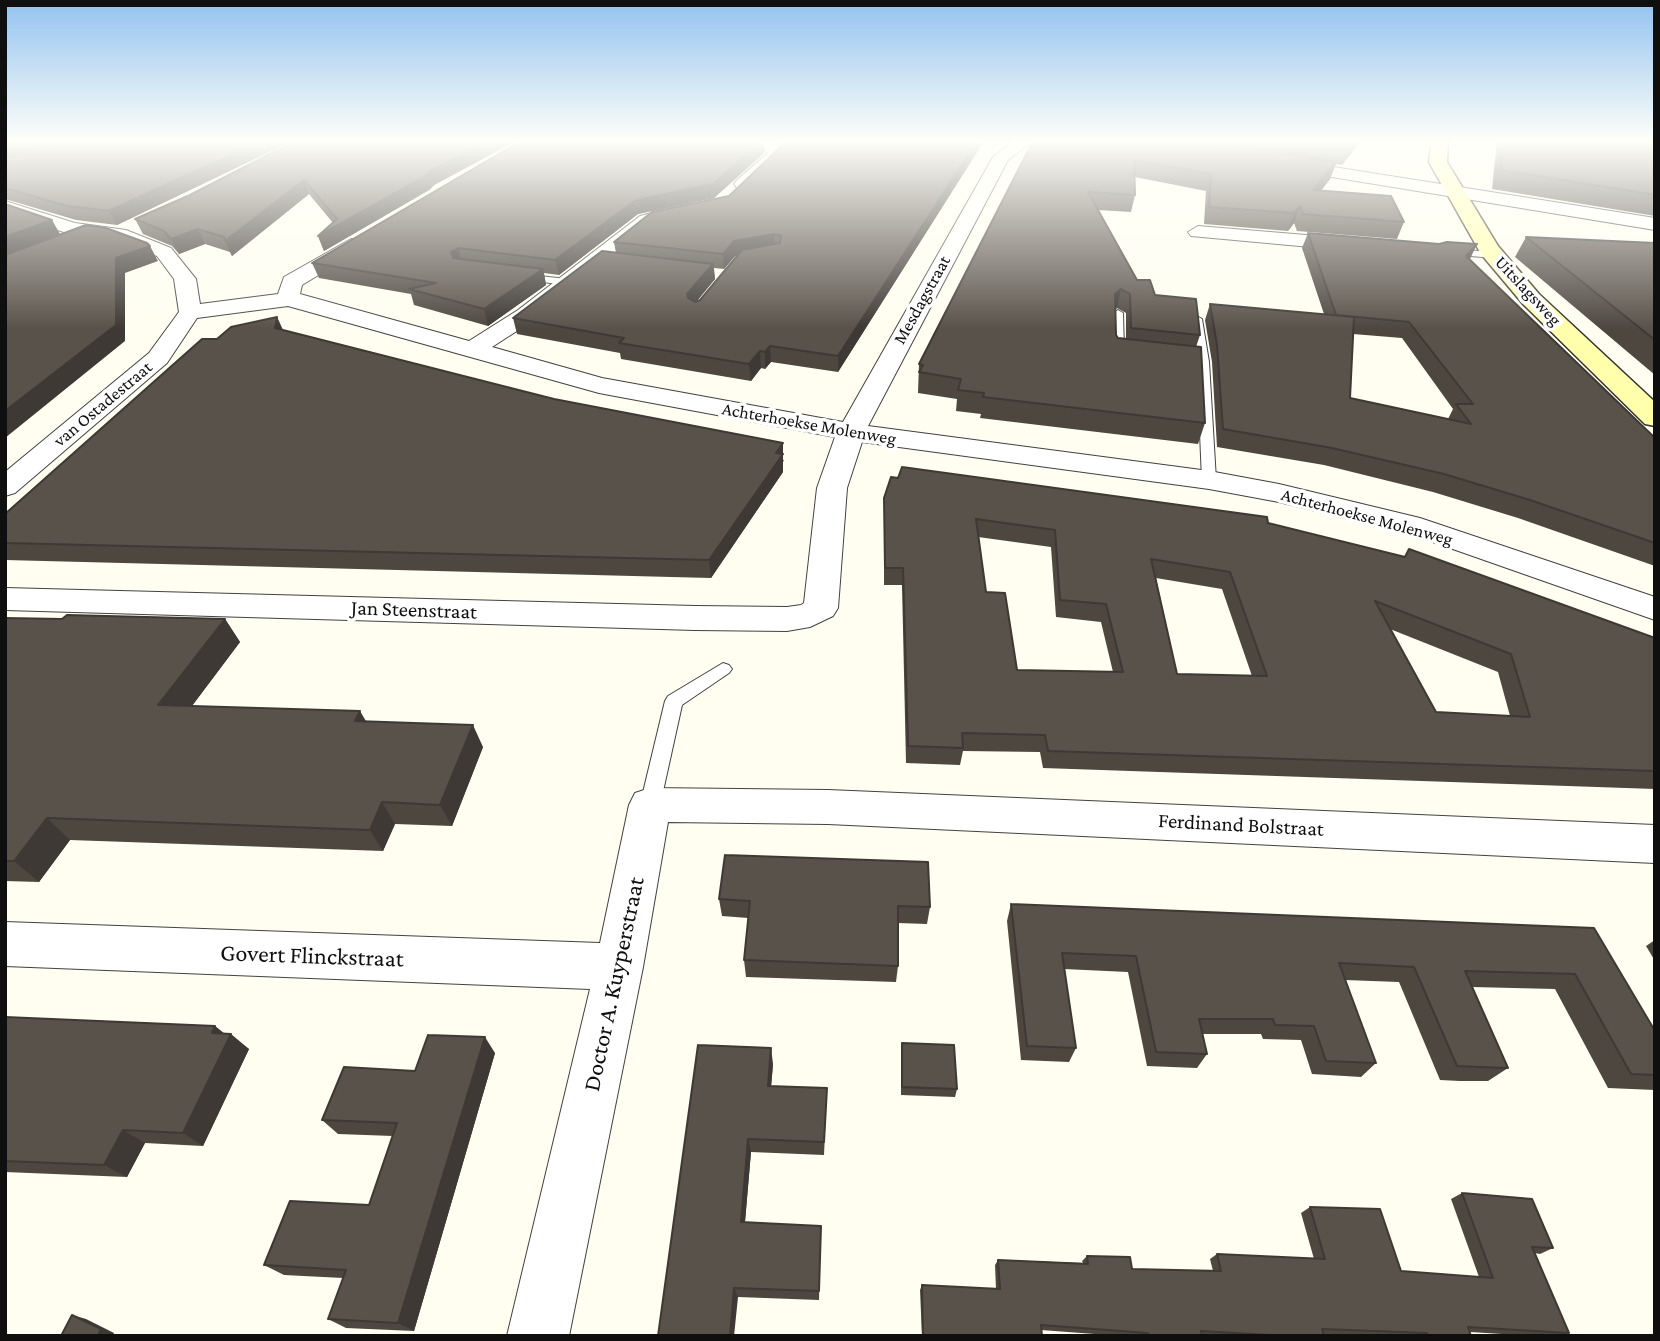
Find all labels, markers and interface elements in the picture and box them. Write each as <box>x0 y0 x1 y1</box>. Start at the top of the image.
street label: Mesdagstraat <box>889 252 955 348</box>
street label: Uitslagsweg <box>1490 252 1566 330</box>
street label: van Ostadestraat <box>49 357 157 451</box>
street label: Achterhoekse Molenweg <box>720 398 898 450</box>
street label: Achterhoekse Molenweg <box>1279 484 1455 550</box>
street label: Jan Steenstraat <box>351 595 477 625</box>
street label: Ferdinand Bolstraat <box>1157 808 1325 842</box>
street label: Doctor A. Kuyperstraat <box>577 874 651 1094</box>
street label: Govert Flinckstraat <box>220 938 404 974</box>

